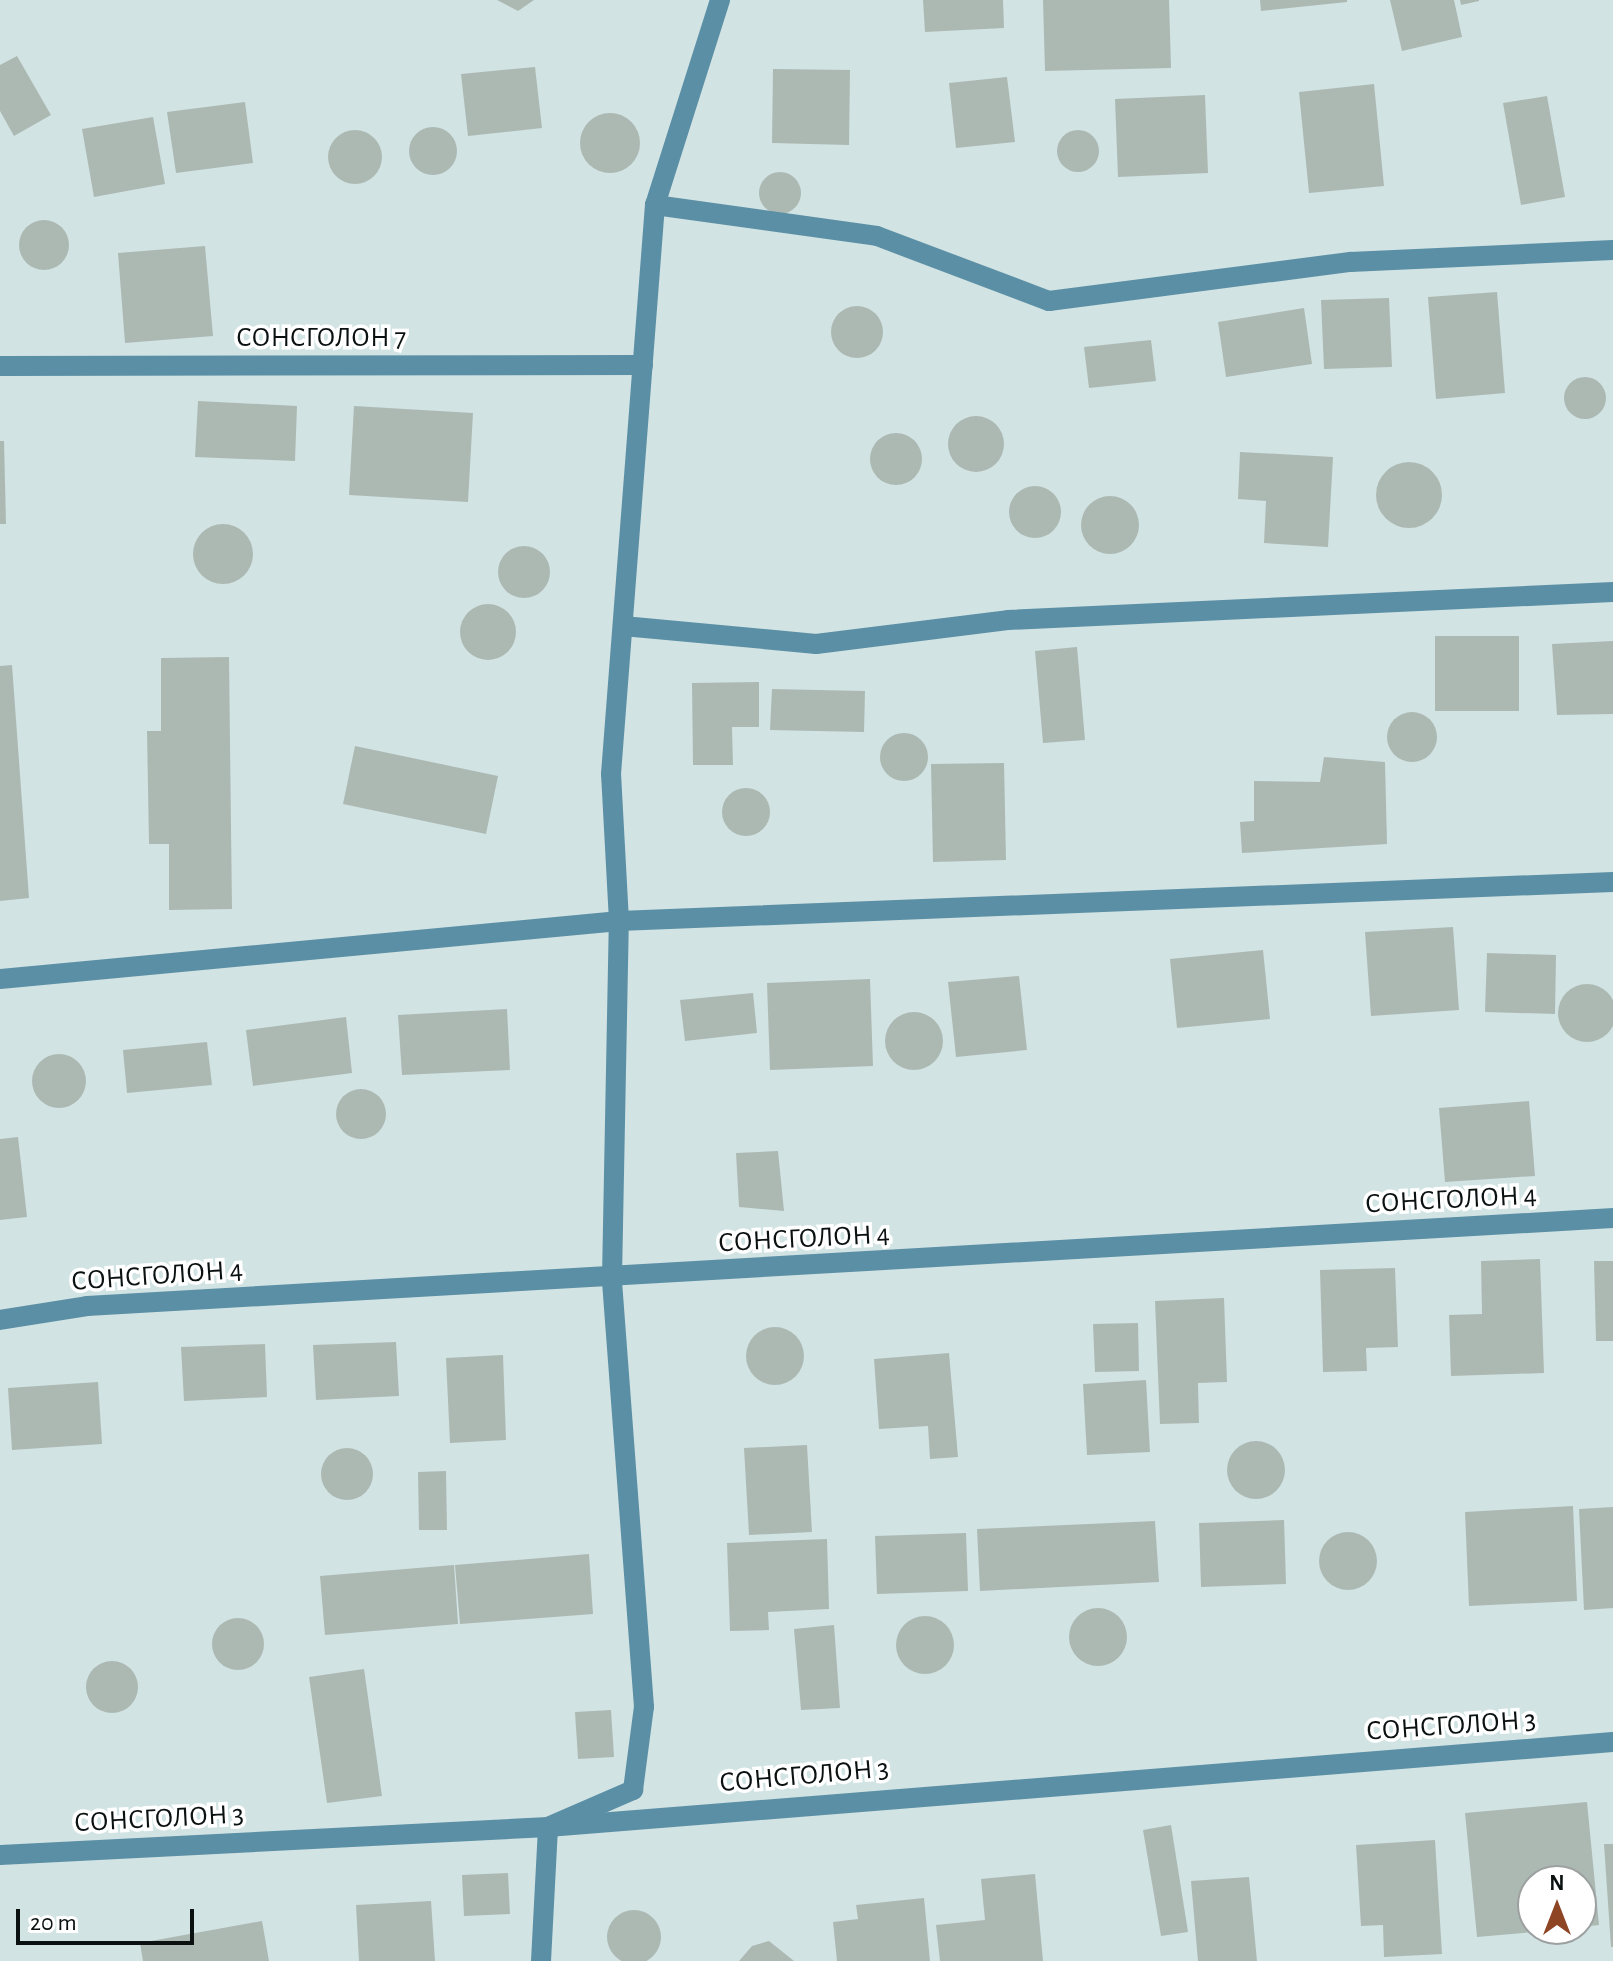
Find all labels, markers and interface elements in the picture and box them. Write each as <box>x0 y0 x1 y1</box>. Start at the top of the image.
street label: СОНСГОЛОН 7 <box>236 321 406 355</box>
street label: СОНСГОЛОН 4 <box>1364 1179 1538 1221</box>
street label: СОНСГОЛОН 4 <box>717 1218 891 1260</box>
street label: СОНСГОЛОН 4 <box>70 1253 244 1299</box>
street label: СОНСГОЛОН 3 <box>1365 1703 1537 1749</box>
street label: СОНСГОЛОН 3 <box>718 1752 890 1800</box>
street label: СОНСГОЛОН 3 <box>73 1798 245 1840</box>
north arrow <box>1517 1865 1597 1945</box>
text: N <box>1549 1872 1565 1894</box>
scale bar <box>20 1893 198 1943</box>
text: 20 m <box>30 1911 77 1935</box>

